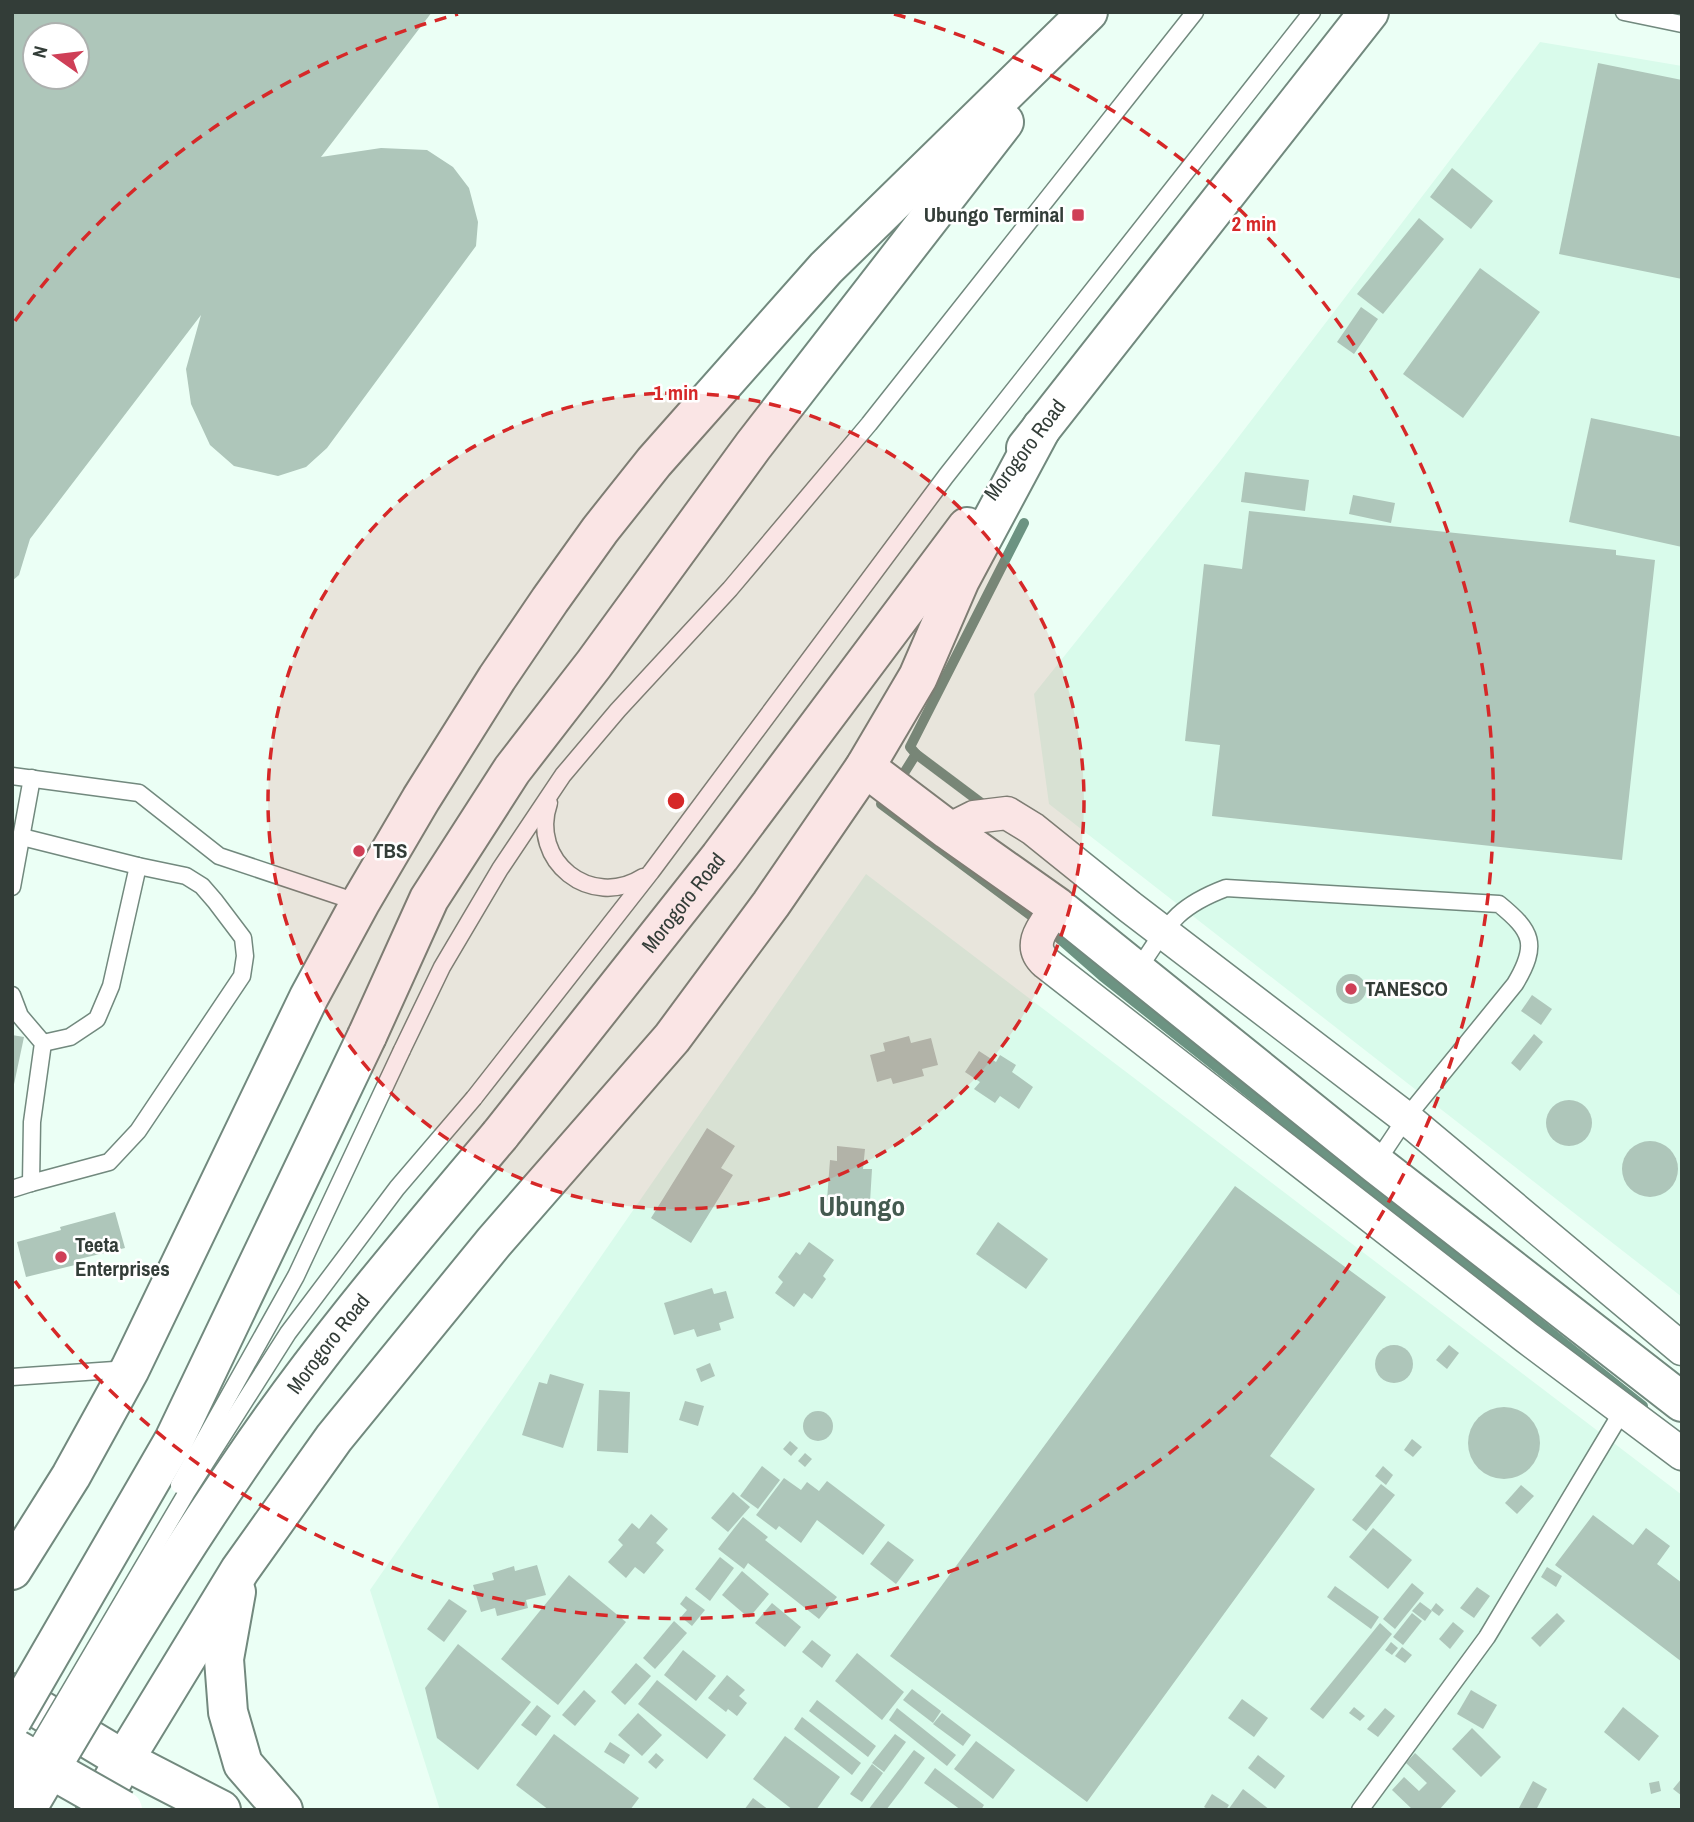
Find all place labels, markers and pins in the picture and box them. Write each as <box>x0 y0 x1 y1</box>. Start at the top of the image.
place label: Ubungo Terminal <box>924 200 1064 229</box>
marker: Ubungo Terminal <box>1070 207 1086 223</box>
centre of rings <box>664 789 688 813</box>
place label: TBS <box>373 836 407 865</box>
marker: TBS <box>351 843 367 859</box>
place label: TANESCO <box>1365 974 1448 1003</box>
marker: TANESCO <box>1343 981 1359 997</box>
place label: Teeta Enterprises <box>75 1230 170 1283</box>
marker: Teeta Enterprises <box>53 1249 69 1265</box>

